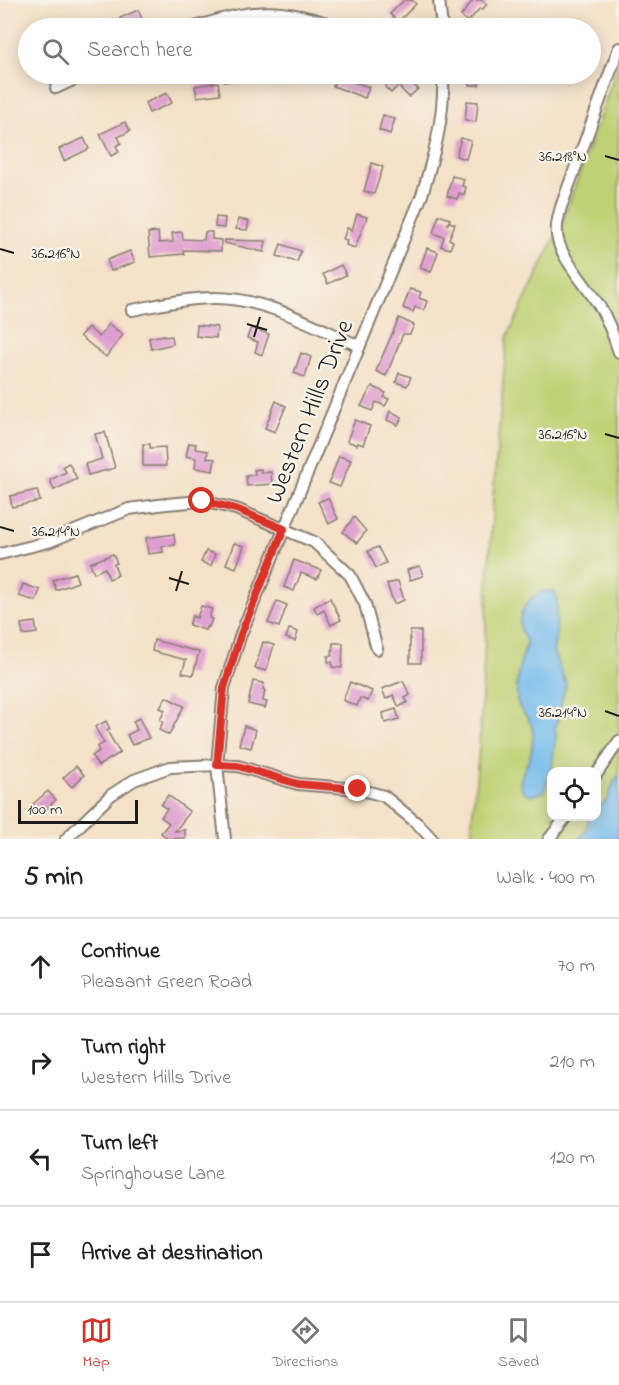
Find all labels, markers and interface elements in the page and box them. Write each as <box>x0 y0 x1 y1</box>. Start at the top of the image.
search box <box>18 18 601 84</box>
icon: search <box>39 35 72 68</box>
text: Search here <box>87 35 192 67</box>
text: 36.218°N <box>539 146 587 168</box>
text: 36.216°N <box>32 243 80 265</box>
street label: Western Hills Drive <box>257 314 365 510</box>
text: 36.216°N <box>539 424 587 446</box>
route start <box>188 487 214 513</box>
text: 36.214°N <box>32 521 80 543</box>
text: 36.214°N <box>539 702 587 724</box>
map controls <box>547 767 601 821</box>
button: locate <box>547 767 601 821</box>
route end <box>344 775 370 801</box>
scale bar <box>18 797 138 824</box>
text: 100 m <box>27 798 62 822</box>
text: 5 min <box>24 859 83 897</box>
text: Walk · 400 m <box>496 864 595 893</box>
text: Continue <box>81 936 160 968</box>
icon: ahead <box>24 950 57 983</box>
text: 70 m <box>558 952 595 981</box>
text: Pleasant Green Road <box>81 968 252 997</box>
text: Turn right <box>81 1032 166 1064</box>
icon: right <box>24 1046 57 1079</box>
text: 210 m <box>550 1048 595 1077</box>
text: Western Hills Drive <box>81 1064 231 1093</box>
text: Turn left <box>81 1128 158 1160</box>
icon: left <box>24 1142 57 1175</box>
text: 120 m <box>550 1144 595 1173</box>
text: Springhouse Lane <box>81 1160 225 1189</box>
icon: arrive <box>24 1238 57 1271</box>
text: Arrive at destination <box>81 1238 263 1270</box>
tab: Map <box>80 1314 113 1374</box>
tab: Directions <box>272 1314 338 1374</box>
tab: Saved <box>498 1314 539 1374</box>

